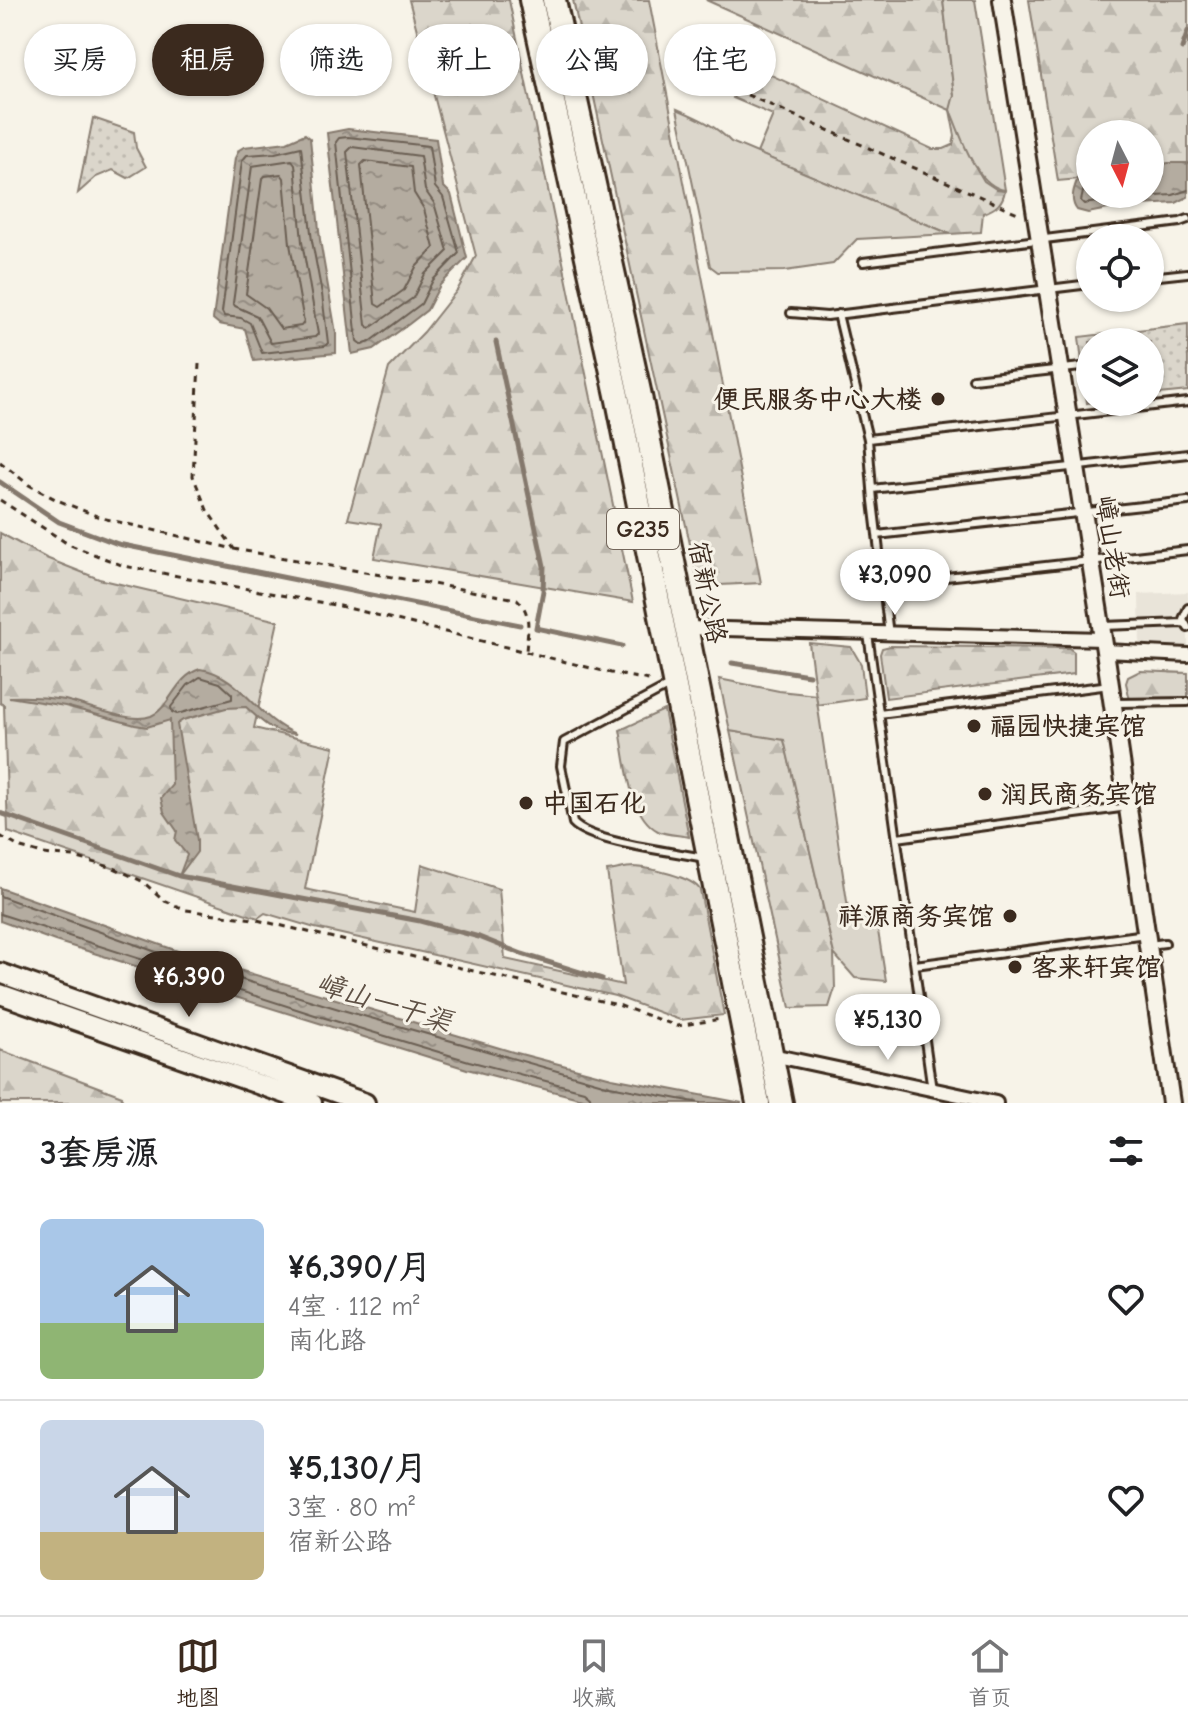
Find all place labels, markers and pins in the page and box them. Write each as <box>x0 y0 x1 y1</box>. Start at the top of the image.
place label: 便民服务中心大楼 <box>714 385 922 415</box>
marker: 便民服务中心大楼 <box>929 390 947 408</box>
pin: ¥3,090 <box>830 549 960 617</box>
place label: 福园快捷宾馆 <box>990 712 1146 742</box>
marker: 福园快捷宾馆 <box>965 717 983 735</box>
place label: 润民商务宾馆 <box>1001 780 1157 810</box>
marker: 润民商务宾馆 <box>976 785 994 803</box>
place label: 中国石化 <box>542 789 646 819</box>
marker: 中国石化 <box>517 794 535 812</box>
place label: 祥源商务宾馆 <box>838 902 994 932</box>
marker: 祥源商务宾馆 <box>1001 907 1019 925</box>
pin: ¥6,390 <box>124 951 254 1019</box>
place label: 客来轩宾馆 <box>1031 953 1161 983</box>
marker: 客来轩宾馆 <box>1006 958 1024 976</box>
pin: ¥5,130 <box>823 994 953 1062</box>

